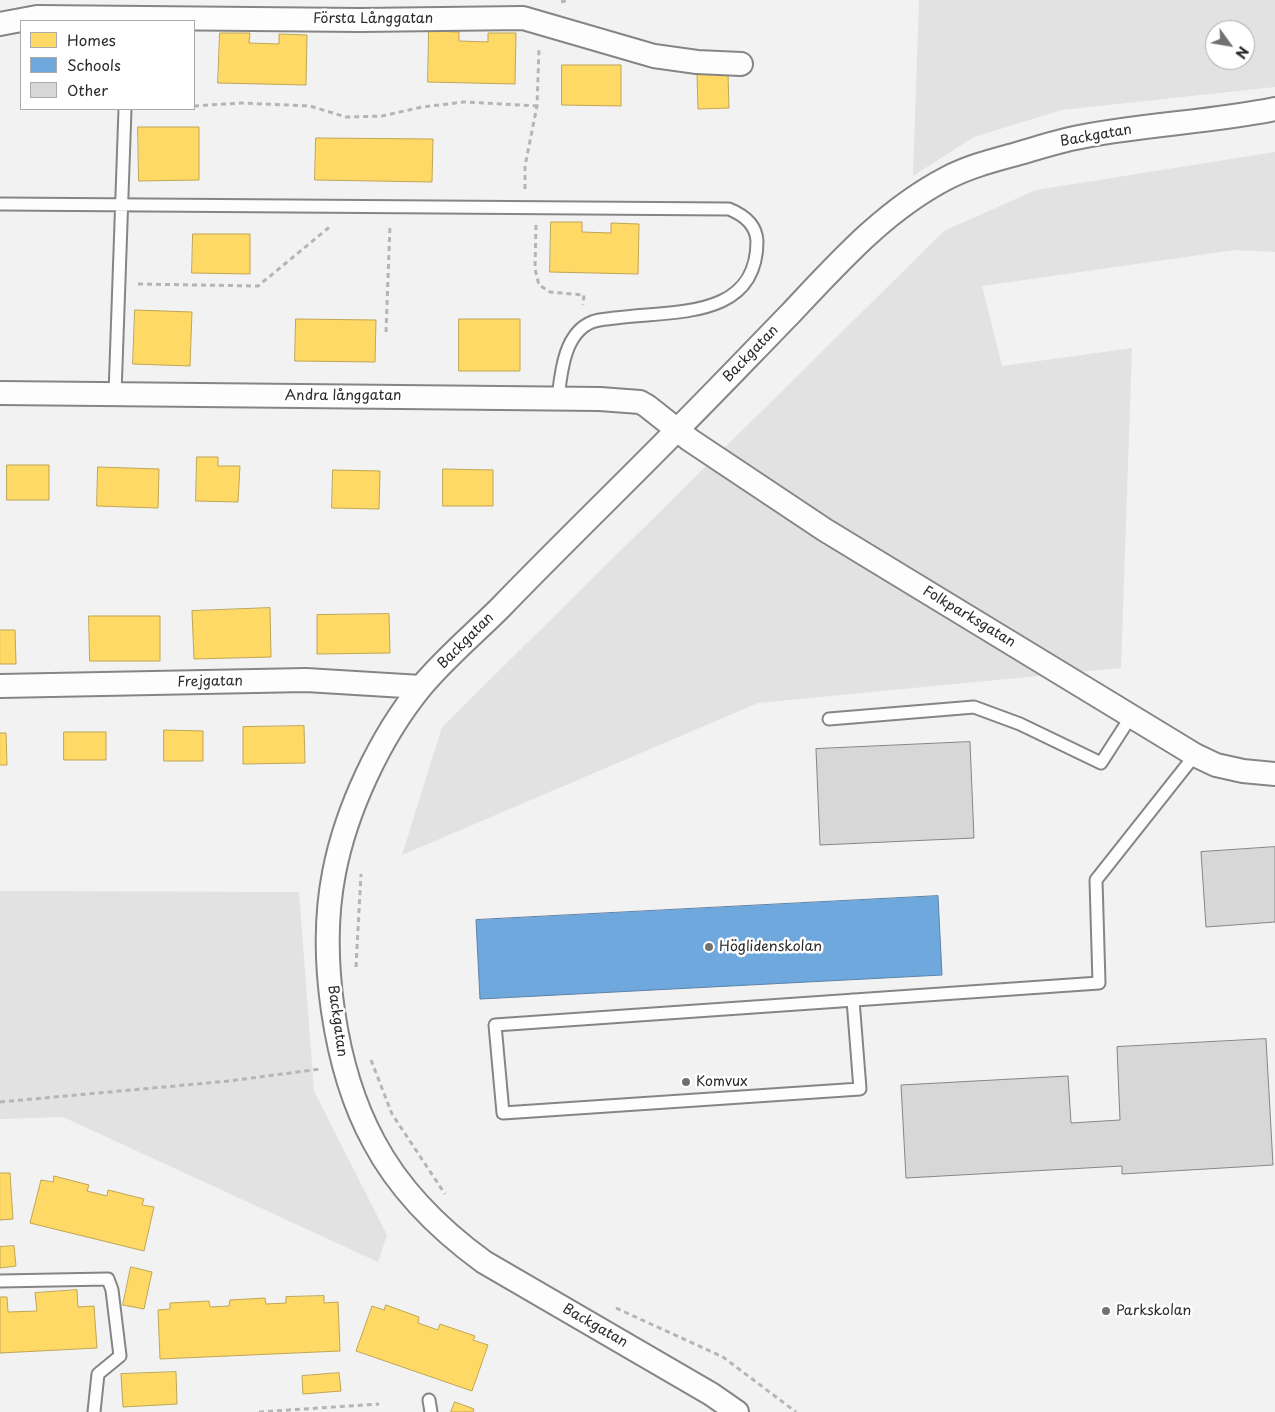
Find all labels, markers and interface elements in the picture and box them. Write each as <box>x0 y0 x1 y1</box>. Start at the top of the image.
street label: Första Långgatan <box>313 11 433 27</box>
legend <box>20 20 195 110</box>
north arrow <box>1205 20 1255 70</box>
text: Homes <box>67 28 116 51</box>
text: N <box>1230 42 1254 63</box>
text: Schools <box>67 53 121 76</box>
text: Other <box>67 78 108 101</box>
street label: Backgatan <box>1059 121 1133 151</box>
street label: Backgatan <box>720 322 782 386</box>
street label: Andra långgatan <box>285 388 401 404</box>
street label: Folkparksgatan <box>920 583 1018 651</box>
street label: Backgatan <box>435 610 497 672</box>
street label: Frejgatan <box>177 673 243 691</box>
place label: Höglidenskolan <box>719 939 822 955</box>
marker: Höglidenskolan <box>703 941 715 953</box>
street label: Backgatan <box>324 984 350 1058</box>
place label: Komvux <box>696 1074 747 1090</box>
marker: Komvux <box>680 1076 692 1088</box>
street label: Backgatan <box>560 1301 630 1351</box>
place label: Parkskolan <box>1116 1303 1191 1319</box>
marker: Parkskolan <box>1100 1305 1112 1317</box>

